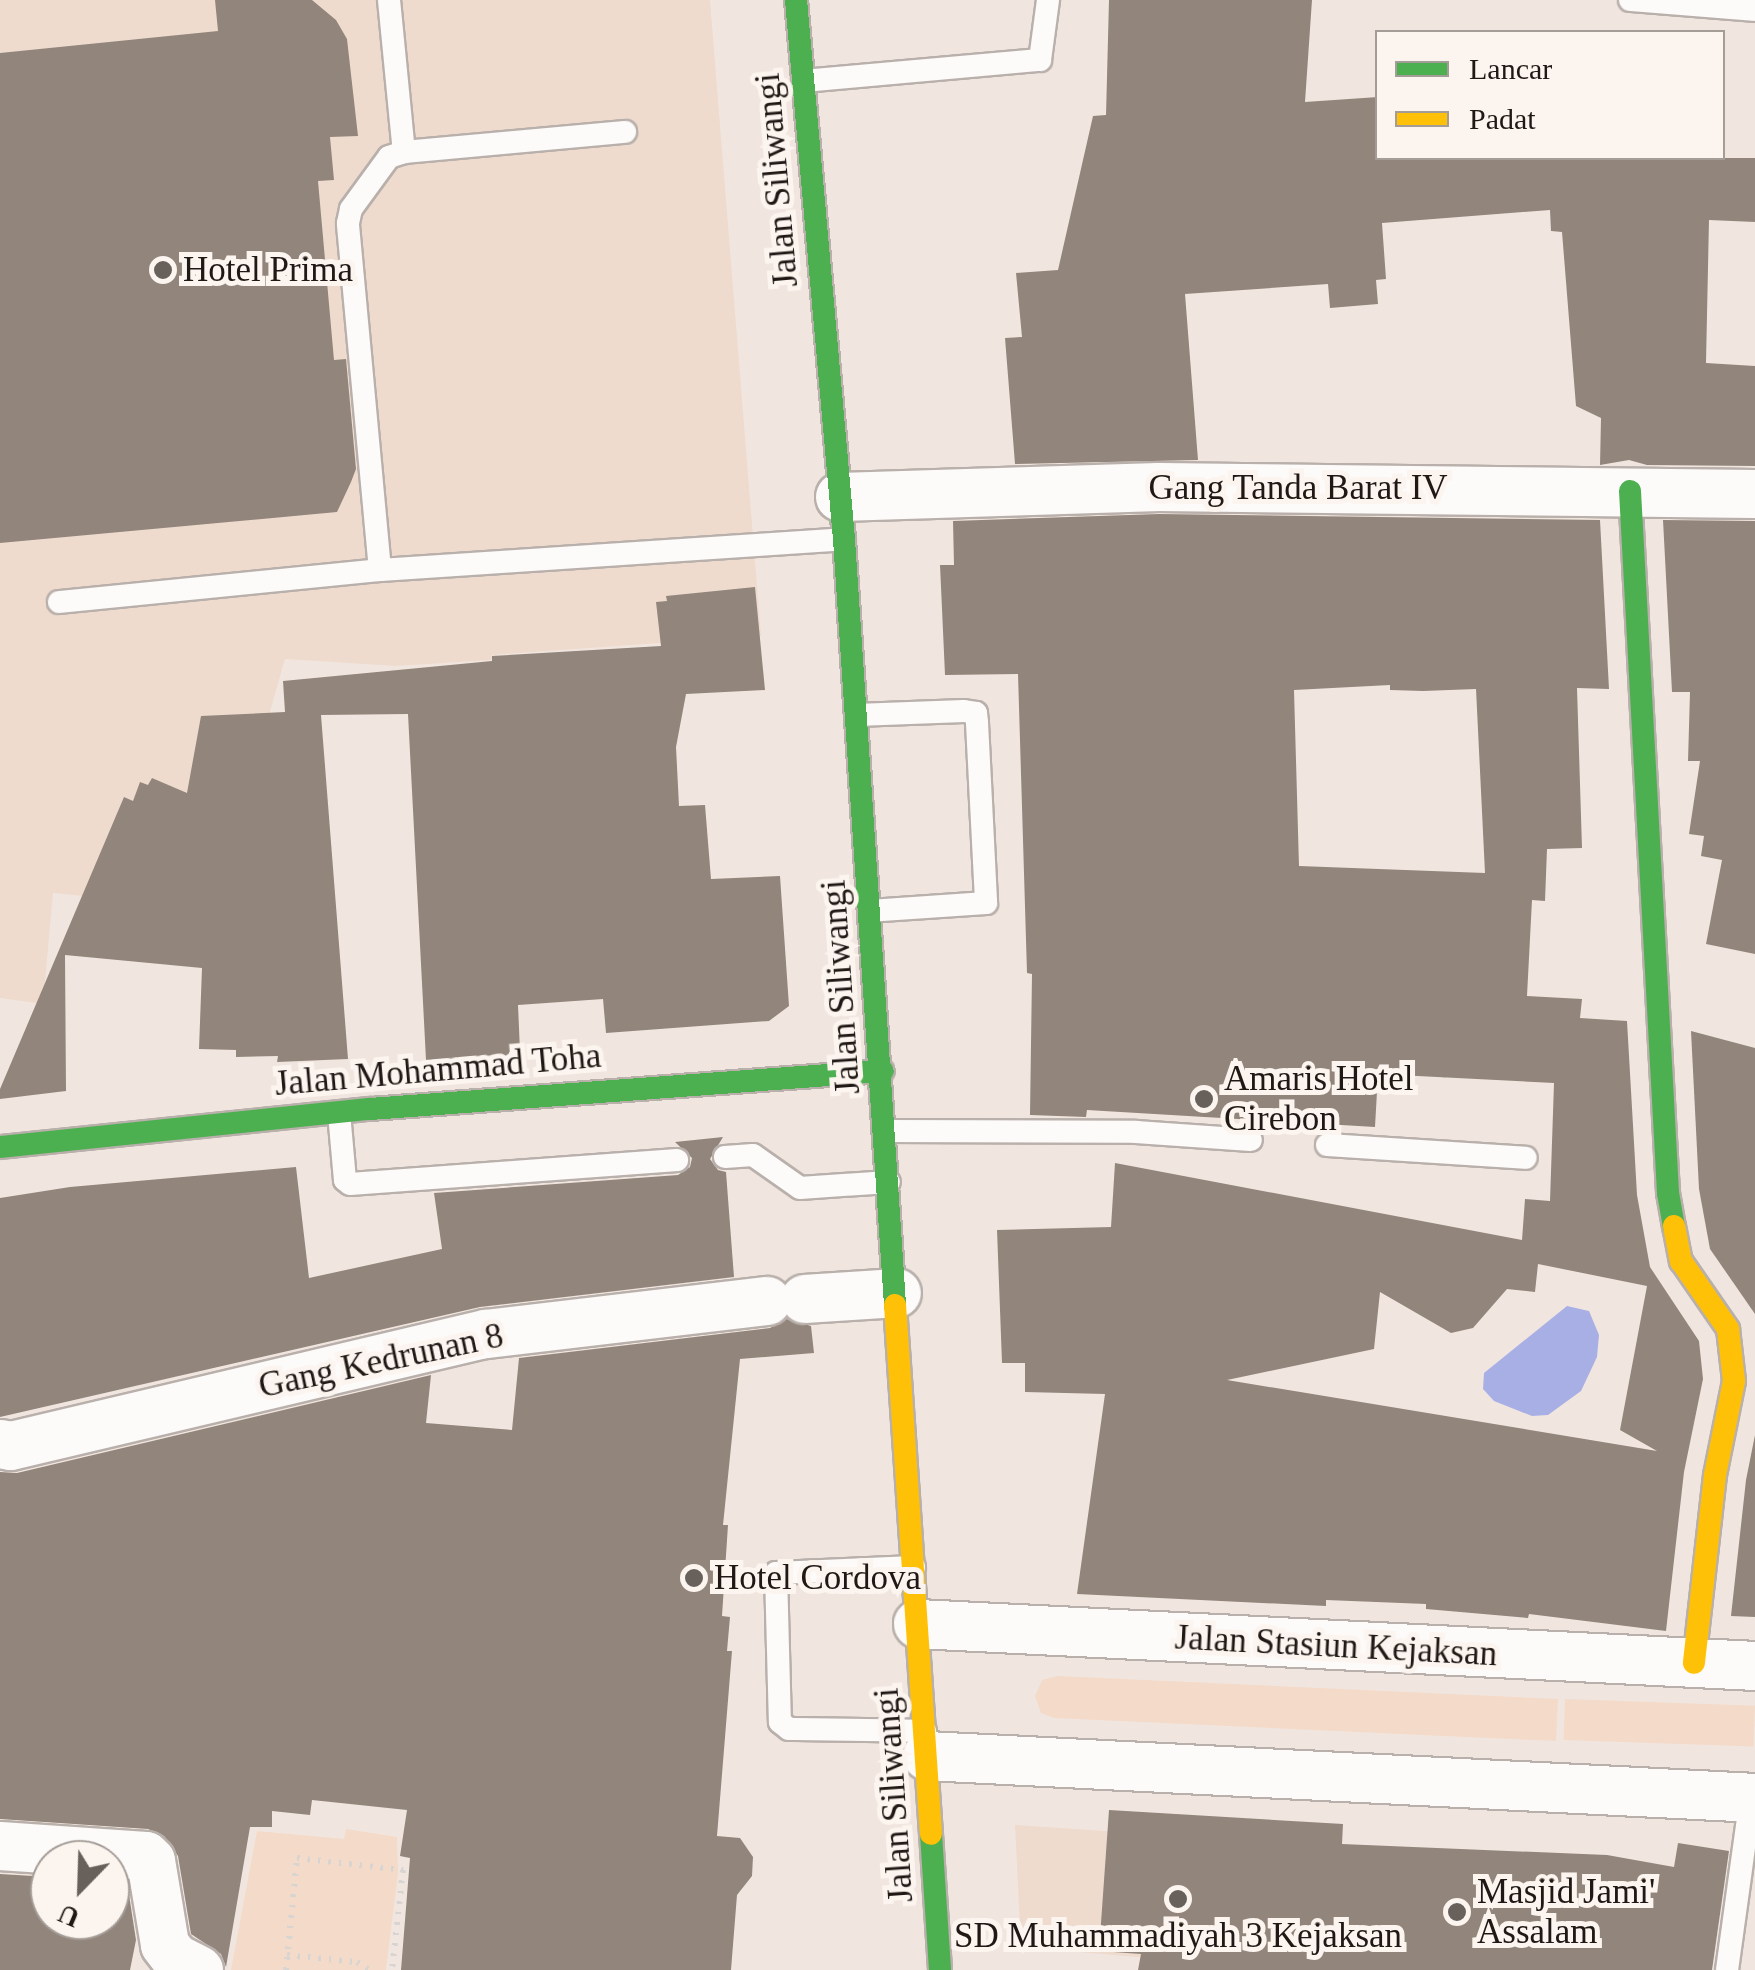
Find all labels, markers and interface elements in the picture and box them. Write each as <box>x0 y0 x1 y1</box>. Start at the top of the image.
legend <box>1375 30 1725 160</box>
text: Lancar <box>1469 52 1552 85</box>
street label: Jalan Siliwangi <box>747 71 807 289</box>
text: Padat <box>1469 102 1536 135</box>
place label: Hotel Prima <box>183 249 353 291</box>
marker: Hotel Prima <box>152 259 174 281</box>
street label: Gang Tanda Barat IV <box>1148 467 1448 509</box>
street label: Jalan Siliwangi <box>813 878 869 1096</box>
street label: Jalan Mohammad Toha <box>273 1035 603 1105</box>
place label: Amaris Hotel Cirebon <box>1224 1058 1414 1140</box>
marker: Amaris Hotel Cirebon <box>1193 1088 1215 1110</box>
street label: Gang Kedrunan 8 <box>255 1315 507 1407</box>
place label: Hotel Cordova <box>714 1557 921 1599</box>
marker: Hotel Cordova <box>683 1567 705 1589</box>
street label: Jalan Stasiun Kejaksan <box>1174 1617 1498 1675</box>
street label: Jalan Siliwangi <box>866 1686 922 1904</box>
north arrow <box>30 1840 130 1940</box>
place label: Masjid Jami' Assalam <box>1477 1871 1655 1953</box>
marker: SD Muhammadiyah 3 Kejaksan <box>1167 1888 1189 1910</box>
text: U <box>54 1898 84 1934</box>
marker: Masjid Jami' Assalam <box>1446 1901 1468 1923</box>
place label: SD Muhammadiyah 3 Kejaksan <box>954 1915 1402 1957</box>

